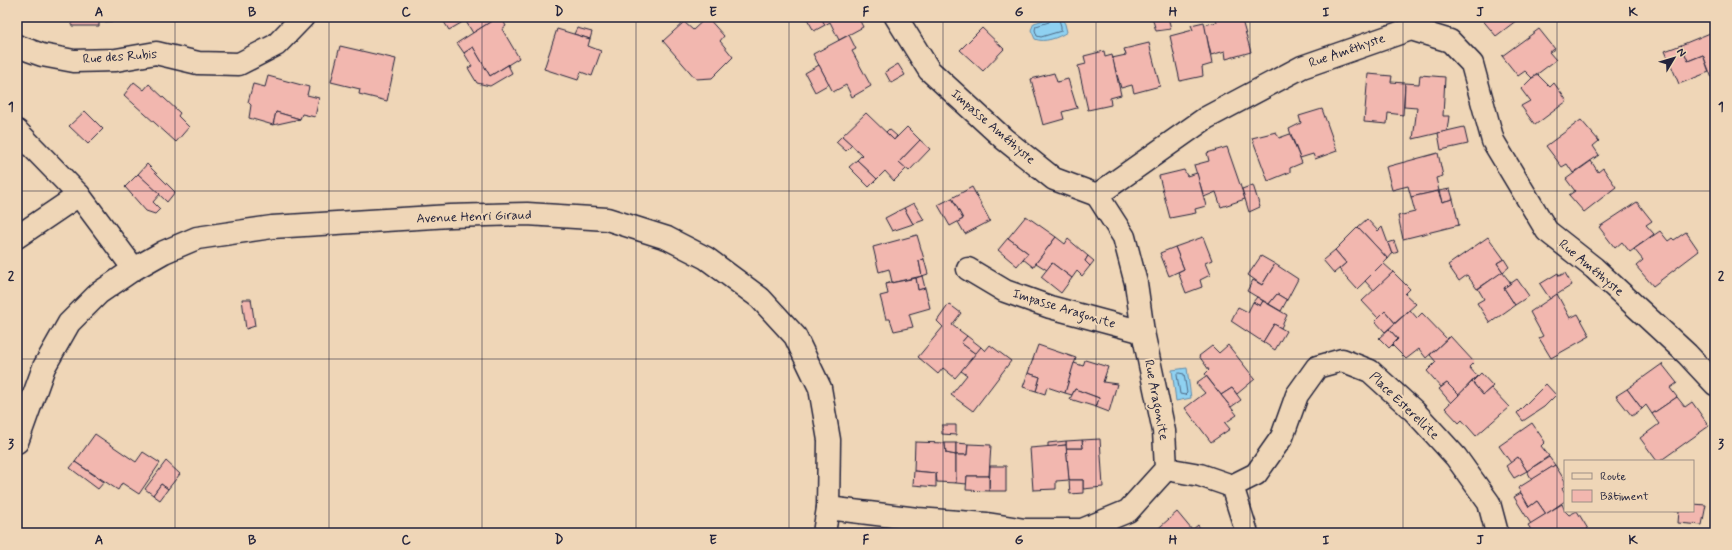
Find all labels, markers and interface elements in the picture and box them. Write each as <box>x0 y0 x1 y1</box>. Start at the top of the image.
text: A <box>95 4 103 21</box>
text: B <box>248 4 257 21</box>
text: C <box>401 4 411 21</box>
text: D <box>555 4 564 21</box>
text: E <box>709 4 717 21</box>
text: F <box>863 4 870 21</box>
text: G <box>1015 4 1024 21</box>
text: H <box>1169 4 1178 21</box>
text: I <box>1323 4 1330 21</box>
text: J <box>1476 4 1484 21</box>
text: K <box>1628 4 1638 21</box>
street label: Rue Améthyste <box>1306 30 1388 72</box>
north arrow <box>1654 38 1694 78</box>
text: N <box>1673 45 1689 60</box>
street label: Rue des Rubis <box>82 46 158 68</box>
street label: Impasse Améthyste <box>947 86 1039 168</box>
text: 1 <box>8 99 14 116</box>
text: 1 <box>1718 99 1724 116</box>
street label: Avenue Henri Giraud <box>416 206 532 228</box>
street label: Rue Améthyste <box>1555 236 1627 300</box>
text: 2 <box>8 268 15 285</box>
text: 2 <box>1718 268 1725 285</box>
street label: Impasse Aragonite <box>1010 285 1118 335</box>
street label: Rue Aragonite <box>1138 358 1172 442</box>
street label: Place Esterellite <box>1365 368 1443 444</box>
text: 3 <box>8 436 14 453</box>
text: 3 <box>1718 436 1724 453</box>
legend <box>1564 460 1694 512</box>
text: Route <box>1600 469 1626 485</box>
text: Bâtiment <box>1600 489 1649 505</box>
text: A <box>95 532 103 549</box>
text: B <box>248 532 257 549</box>
text: C <box>401 532 411 549</box>
text: D <box>555 532 564 549</box>
text: E <box>709 532 717 549</box>
text: F <box>863 532 870 549</box>
text: G <box>1015 532 1024 549</box>
text: H <box>1169 532 1178 549</box>
text: I <box>1323 532 1330 549</box>
text: J <box>1476 532 1484 549</box>
text: K <box>1628 532 1638 549</box>

